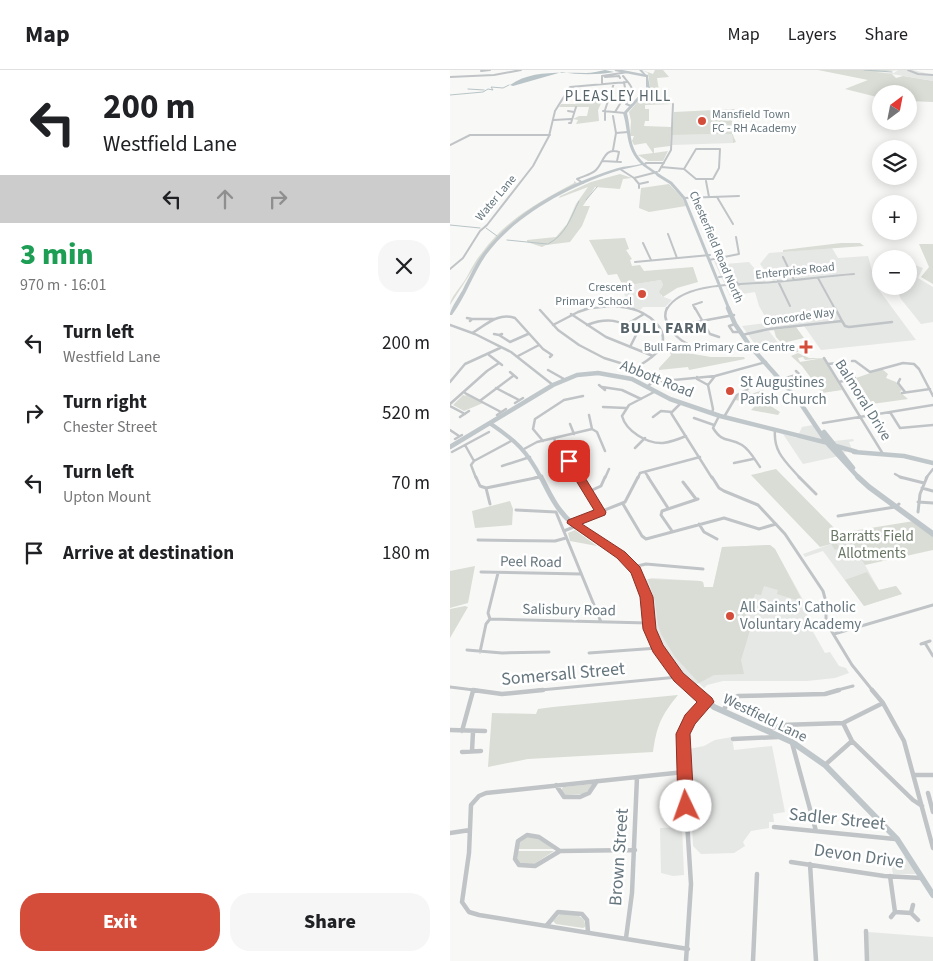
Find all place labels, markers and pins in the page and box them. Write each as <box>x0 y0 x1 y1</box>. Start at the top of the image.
place label: Mansfield Town FC - RH Academy <box>712 106 797 137</box>
marker: Mansfield Town FC - RH Academy <box>696 115 708 127</box>
place label: Crescent Primary School <box>555 279 632 310</box>
marker: Crescent Primary School <box>636 288 648 300</box>
place label: Bull Farm Primary Care Centre <box>644 339 795 356</box>
marker: Bull Farm Primary Care Centre <box>799 340 813 354</box>
place label: St Augustines Parish Church <box>740 372 827 410</box>
marker: St Augustines Parish Church <box>724 385 736 397</box>
pin <box>548 440 590 482</box>
place label: All Saints' Catholic Voluntary Academy <box>740 597 861 635</box>
marker: All Saints' Catholic Voluntary Academy <box>724 610 736 622</box>

